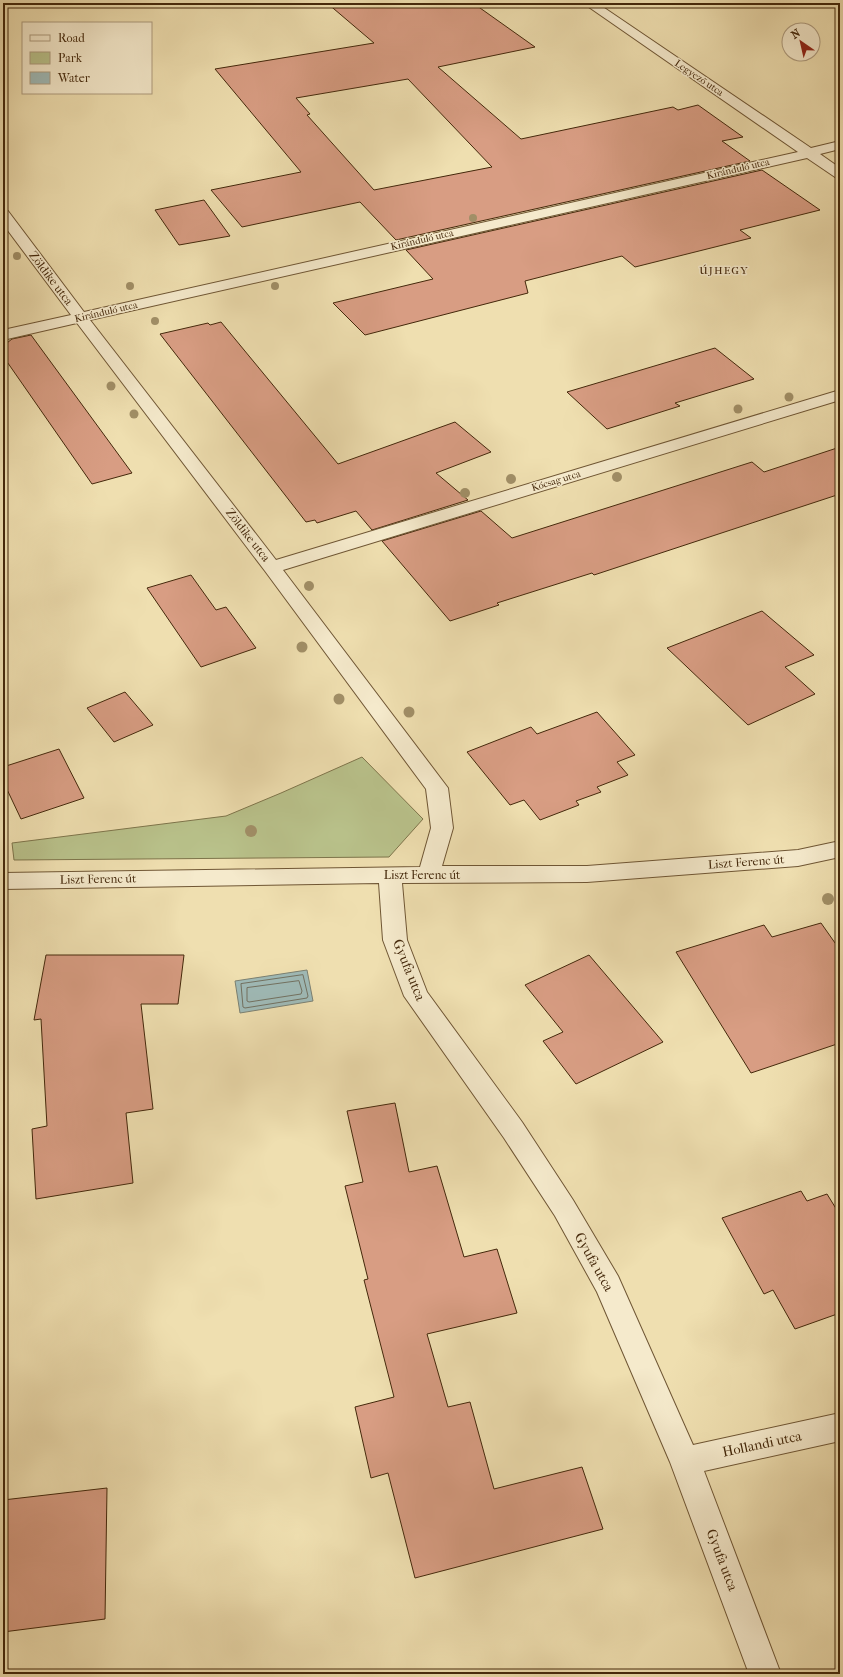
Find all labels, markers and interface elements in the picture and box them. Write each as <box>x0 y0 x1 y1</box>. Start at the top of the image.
legend <box>22 22 152 94</box>
north arrow <box>781 22 821 62</box>
text: N <box>789 26 803 42</box>
text: Road <box>58 31 85 45</box>
text: Park <box>58 51 83 65</box>
street label: Legyező utca <box>672 57 726 99</box>
text: Water <box>57 71 91 85</box>
street label: Kiránduló utca <box>705 156 771 182</box>
street label: Kiránduló utca <box>389 227 455 253</box>
street label: Zöldike utca <box>26 248 76 308</box>
district label: ÚJHEGY <box>699 264 749 277</box>
street label: Kiránduló utca <box>73 299 139 325</box>
street label: Kócsag utca <box>530 468 582 494</box>
street label: Zöldike utca <box>223 506 273 565</box>
street label: Liszt Ferenc út <box>707 852 785 872</box>
street label: Liszt Ferenc út <box>384 868 461 882</box>
street label: Liszt Ferenc út <box>60 871 137 887</box>
street label: Gyufa utca <box>389 937 429 1004</box>
street label: Gyufa utca <box>571 1230 617 1295</box>
street label: Hollandi utca <box>721 1427 804 1461</box>
street label: Gyufa utca <box>702 1527 742 1594</box>

